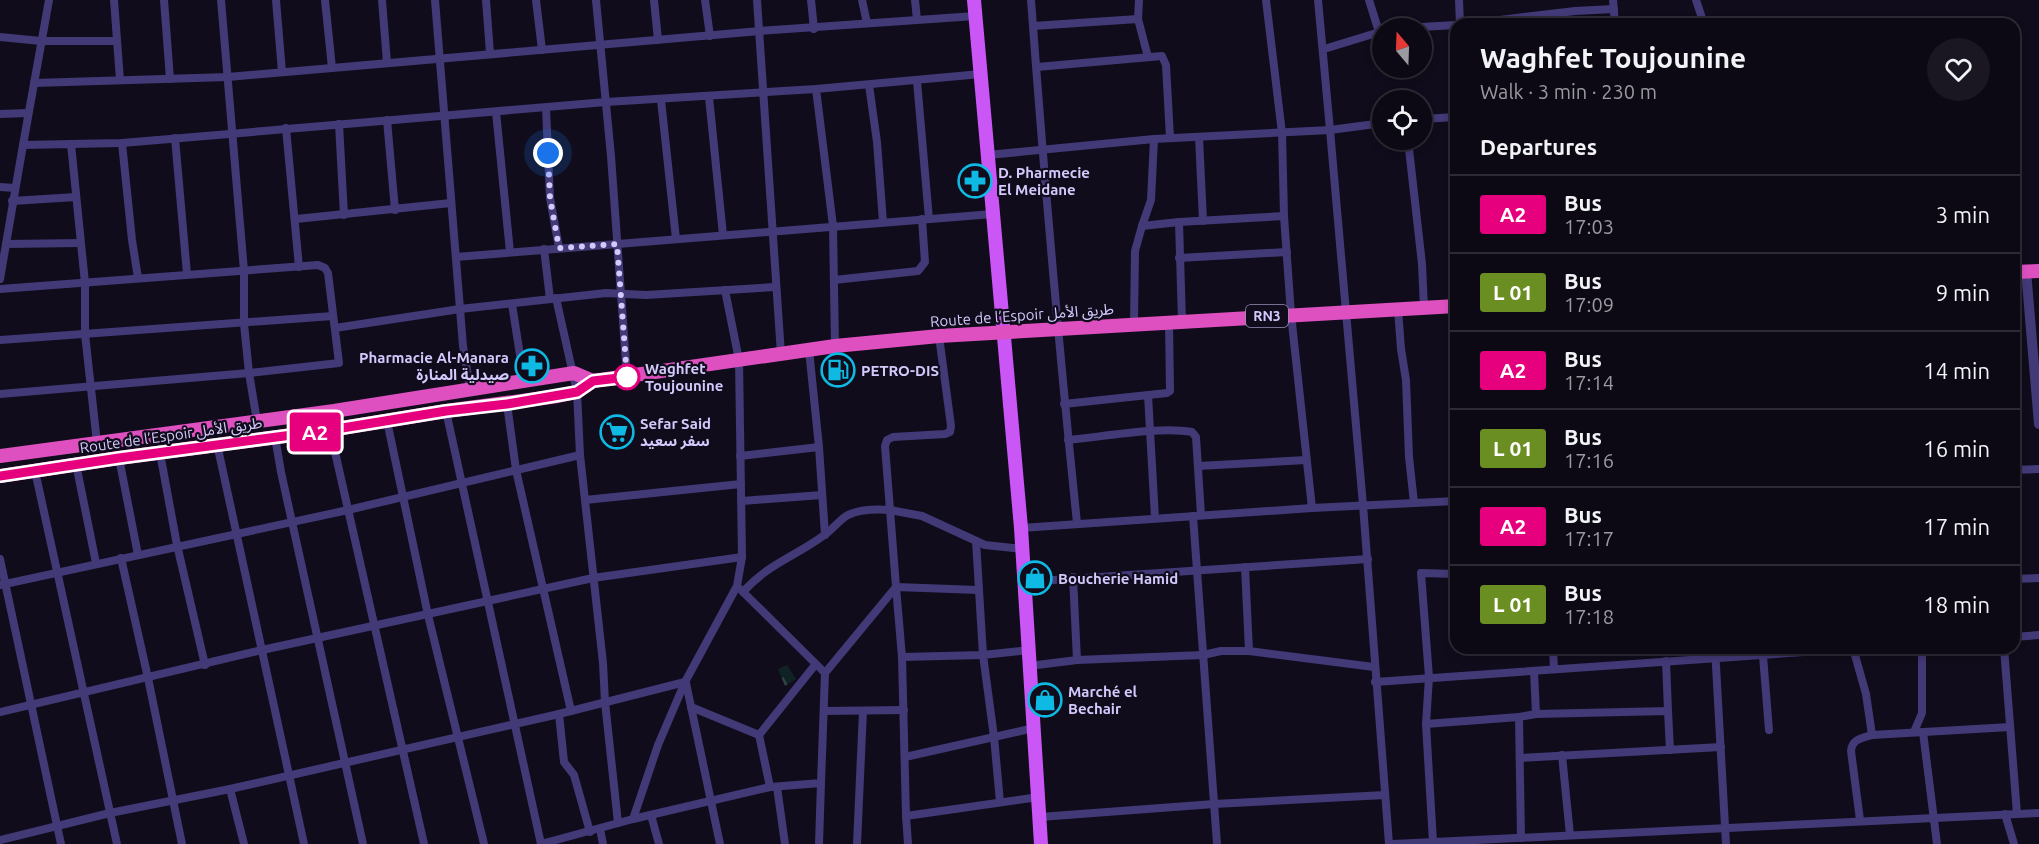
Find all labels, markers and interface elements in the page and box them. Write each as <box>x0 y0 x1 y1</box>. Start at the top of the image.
north arrow <box>1372 18 1432 78</box>
map controls <box>1372 18 1432 150</box>
button: heart <box>1927 38 1990 101</box>
text: Waghfet Toujounine <box>1480 42 1746 73</box>
text: Walk · 3 min · 230 m <box>1480 80 1657 103</box>
button: locate <box>1372 90 1432 150</box>
text: Departures <box>1480 134 1597 159</box>
your location <box>533 138 563 168</box>
pharmacy icon: D. Pharmecie El Meidane <box>957 163 993 199</box>
place label: D. Pharmecie El Meidane <box>998 164 1090 198</box>
text: Bus <box>1564 190 1602 215</box>
text: A2 <box>1500 202 1526 226</box>
text: 3 min <box>1936 202 1990 227</box>
text: 17:03 <box>1564 215 1614 238</box>
text: Bus <box>1564 268 1602 293</box>
text: L 01 <box>1493 280 1533 304</box>
text: 9 min <box>1936 280 1990 305</box>
text: 17:09 <box>1564 293 1614 316</box>
street label: Route de l’Espoir طريق الأمل <box>930 300 1115 332</box>
road number: RN3 <box>1246 305 1288 327</box>
text: Bus <box>1564 346 1602 371</box>
pharmacy icon: Pharmacie Al-Manara صيدلية المنارة <box>514 348 550 384</box>
place label: Pharmacie Al-Manara صيدلية المنارة <box>359 349 509 384</box>
fuel station icon: PETRO-DIS <box>820 352 856 388</box>
text: A2 <box>1500 358 1526 382</box>
text: 14 min <box>1923 358 1990 383</box>
place label: Waghfet Toujounine <box>645 360 723 394</box>
place label: PETRO-DIS <box>861 362 939 379</box>
marker: Waghfet Toujounine <box>614 364 640 390</box>
text: 17:14 <box>1564 371 1614 394</box>
line badge: A2 <box>288 412 342 452</box>
street label: Route de l’Espoir طريق الأمل <box>79 414 264 458</box>
supermarket icon: Sefar Said سفر سعيد <box>599 414 635 450</box>
place label: Sefar Said سفر سعيد <box>640 415 711 450</box>
text: A2 <box>302 420 328 444</box>
text: Bus <box>1564 424 1602 449</box>
text: L 01 <box>1493 436 1533 460</box>
text: 16 min <box>1923 436 1990 461</box>
text: 17:16 <box>1564 449 1614 472</box>
text: Bus <box>1564 502 1602 527</box>
text: A2 <box>1500 514 1526 538</box>
text: 17 min <box>1923 514 1990 539</box>
text: 17:17 <box>1564 527 1614 550</box>
shop icon: Boucherie Hamid <box>1017 560 1053 596</box>
place label: Boucherie Hamid <box>1058 570 1178 587</box>
text: Bus <box>1564 580 1602 605</box>
text: L 01 <box>1493 592 1533 616</box>
text: 18 min <box>1923 592 1990 617</box>
text: 17:18 <box>1564 605 1614 628</box>
shop icon: Marché el Bechair <box>1027 682 1063 718</box>
place label: Marché el Bechair <box>1068 683 1138 717</box>

